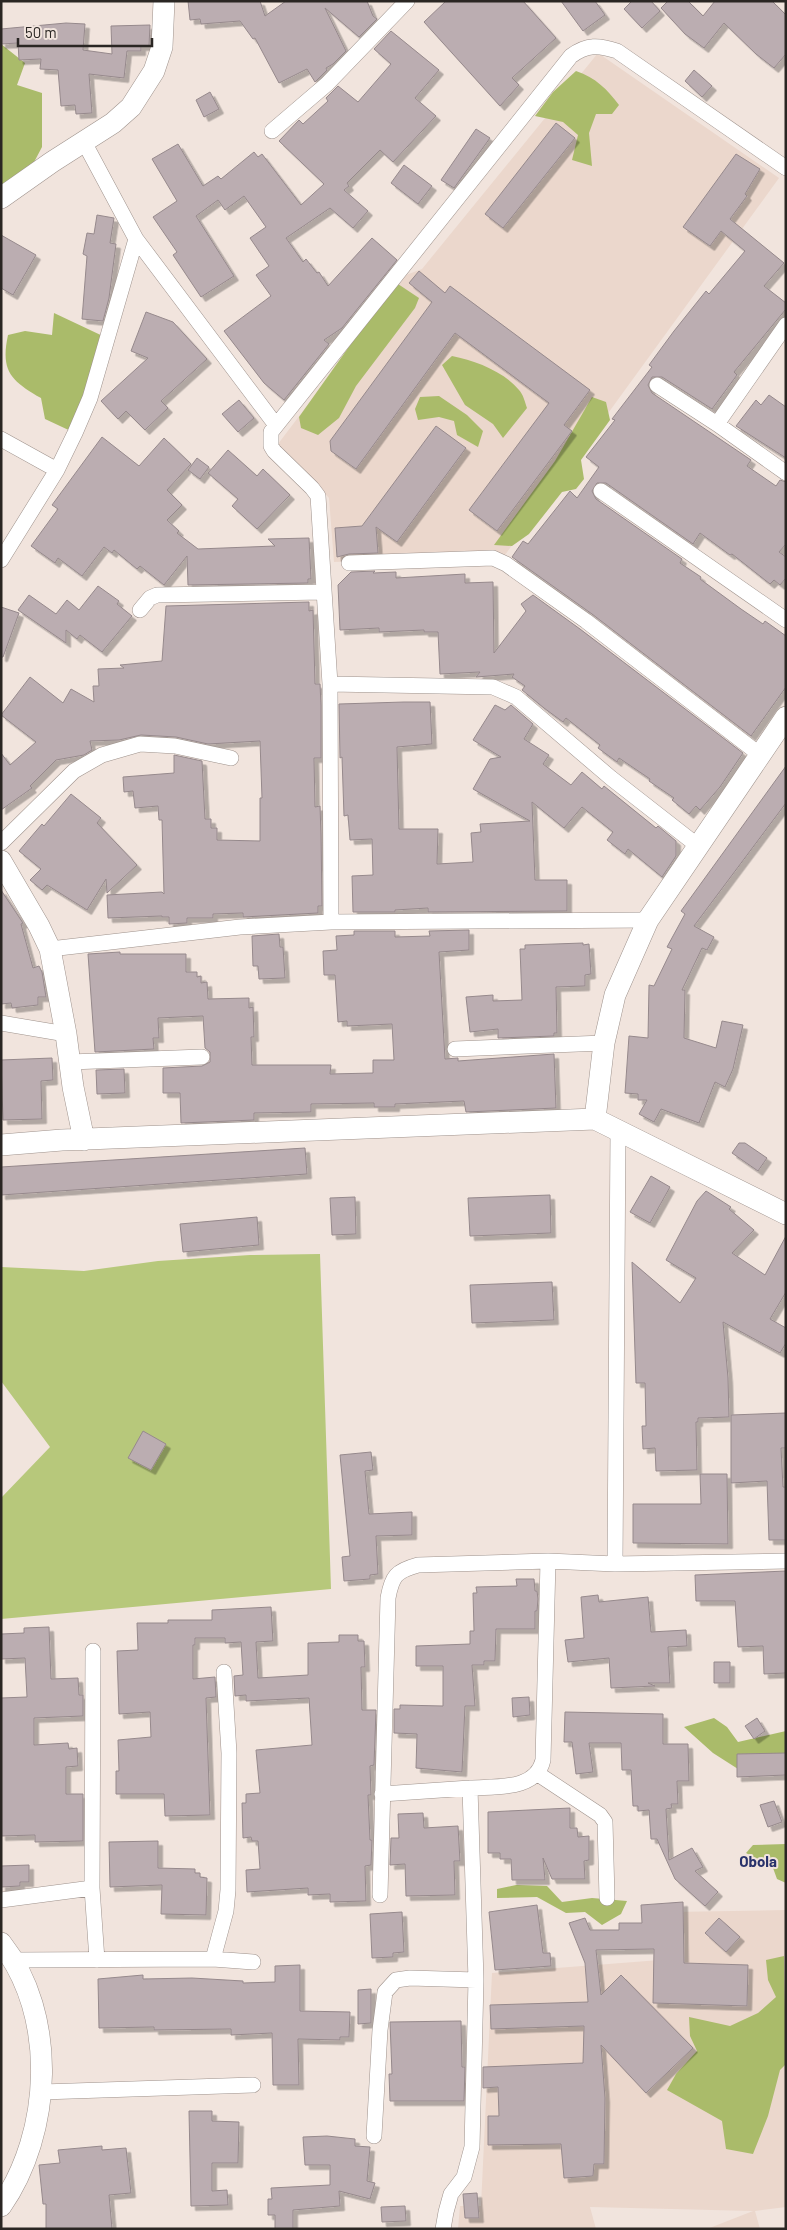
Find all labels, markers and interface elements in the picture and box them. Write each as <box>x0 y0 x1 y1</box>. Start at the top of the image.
scale bar <box>18 15 151 47</box>
text: 50 m <box>25 23 57 41</box>
district label: Obola <box>739 1852 777 1870</box>

